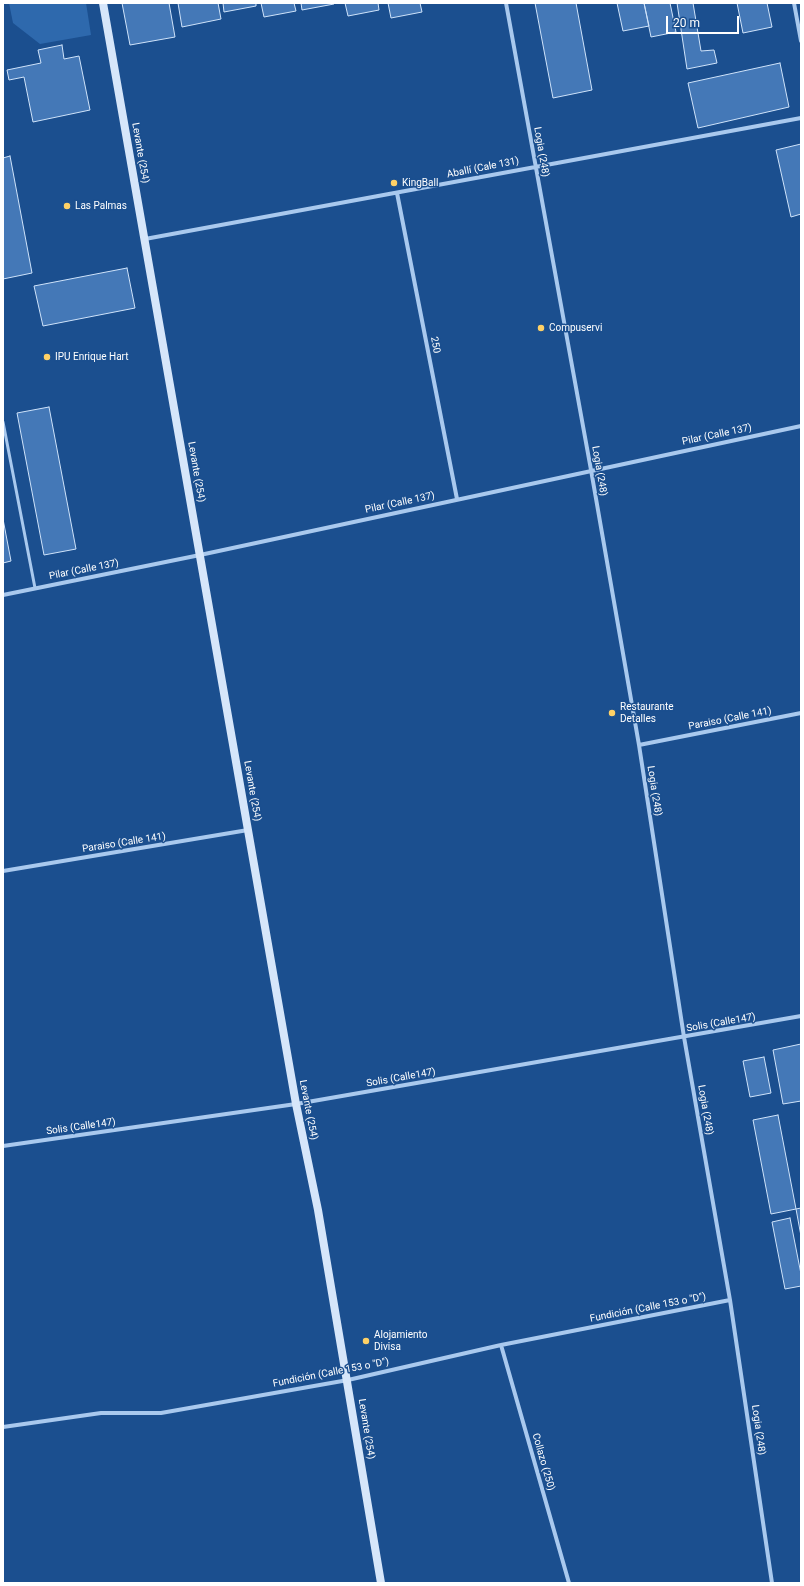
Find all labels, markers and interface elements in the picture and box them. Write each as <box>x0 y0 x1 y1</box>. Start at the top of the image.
scale bar <box>668 8 741 34</box>
text: 20 m <box>673 16 700 30</box>
street label: Levante (254) <box>129 122 151 184</box>
street label: Logia (248) <box>531 126 551 178</box>
street label: Aballí (Cale 131) <box>446 155 520 181</box>
place label: KingBall <box>402 177 438 189</box>
marker: KingBall <box>389 178 399 188</box>
place label: Las Palmas <box>75 200 127 212</box>
marker: Las Palmas <box>62 201 72 211</box>
place label: Compuservi <box>549 322 602 334</box>
marker: Compuservi <box>536 323 546 333</box>
street label: 250 <box>428 336 442 354</box>
place label: IPU Enrique Hart <box>55 351 128 363</box>
marker: IPU Enrique Hart <box>42 352 52 362</box>
street label: Pilar (Calle 137) <box>681 422 753 448</box>
street label: Levante (254) <box>185 441 207 503</box>
street label: Logia (248) <box>589 445 609 497</box>
street label: Pilar (Calle 137) <box>364 490 436 516</box>
street label: Pilar (Calle 137) <box>48 557 120 583</box>
place label: Restaurante Detalles <box>620 701 674 724</box>
street label: Paraiso (Calle 141) <box>687 705 773 733</box>
marker: Restaurante Detalles <box>607 708 617 718</box>
street label: Levante (254) <box>241 760 263 822</box>
street label: Logia (248) <box>644 765 664 817</box>
street label: Paraiso (Calle 141) <box>81 830 167 856</box>
street label: Solis (Calle147) <box>685 1011 757 1035</box>
street label: Solis (Calle147) <box>365 1066 437 1090</box>
street label: Levante (254) <box>296 1079 320 1141</box>
street label: Logia (248) <box>695 1084 715 1136</box>
street label: Solis (Calle147) <box>45 1116 117 1138</box>
street label: Fundición (Calle 153 o "D") <box>589 1291 707 1325</box>
place label: Alojamiento Divisa <box>374 1329 427 1352</box>
marker: Alojamiento Divisa <box>361 1336 371 1346</box>
street label: Fundición (Calle 153 o "D") <box>272 1356 390 1390</box>
street label: Levante (254) <box>355 1398 377 1460</box>
street label: Logia (248) <box>749 1404 767 1456</box>
street label: Collazo (250) <box>529 1432 557 1492</box>

